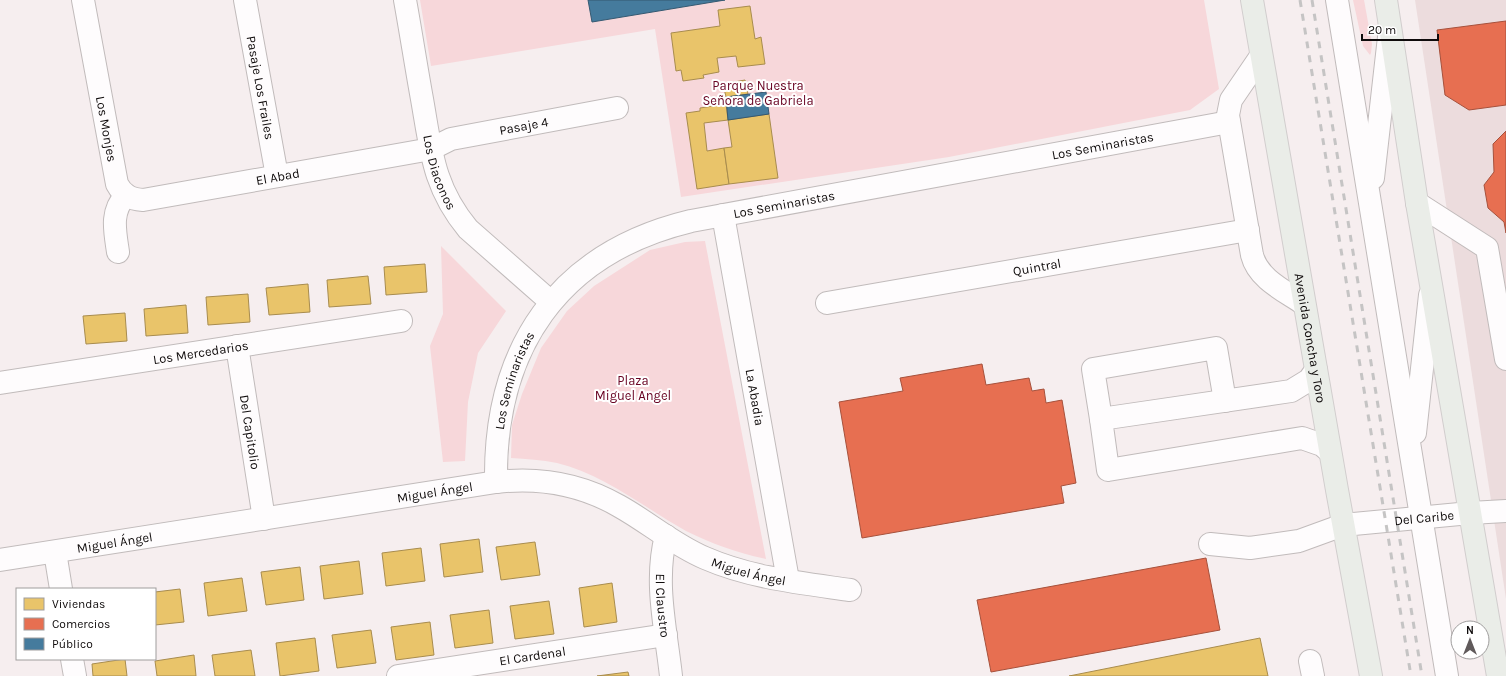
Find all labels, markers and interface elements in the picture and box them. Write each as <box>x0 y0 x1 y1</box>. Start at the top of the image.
scale bar <box>1362 16 1438 42</box>
text: 20 m <box>1368 23 1396 37</box>
street label: Pasaje Los Frailes <box>244 35 278 141</box>
park label: Parque Nuestra Señora de Gabriela <box>702 78 814 108</box>
street label: Los Monjes <box>93 95 120 163</box>
street label: Pasaje 4 <box>498 114 549 137</box>
street label: Los Seminaristas <box>1051 129 1155 162</box>
street label: Los Diaconos <box>421 134 460 212</box>
street label: El Abad <box>255 165 301 187</box>
street label: Los Seminaristas <box>732 187 836 221</box>
street label: Quintral <box>1012 255 1062 278</box>
street label: Avenida Concha y Toro <box>1292 272 1329 404</box>
street label: Los Seminaristas <box>491 328 537 431</box>
street label: Los Mercedarios <box>152 337 250 367</box>
street label: La Abadia <box>743 368 768 427</box>
park label: Plaza Miguel Angel <box>595 373 671 403</box>
street label: Del Capitolio <box>237 394 264 470</box>
street label: Miguel Ángel <box>396 478 474 505</box>
street label: Del Caribe <box>1393 507 1455 528</box>
street label: Miguel Ángel <box>76 529 154 555</box>
street label: Miguel Ángel <box>709 554 787 588</box>
street label: El Claustro <box>653 573 673 638</box>
legend <box>16 588 156 660</box>
text: Viviendas <box>52 597 105 611</box>
text: Comercios <box>52 617 110 631</box>
north arrow <box>1450 620 1490 660</box>
text: N <box>1466 624 1474 637</box>
text: Público <box>52 637 93 651</box>
street label: El Cardenal <box>498 643 567 668</box>

